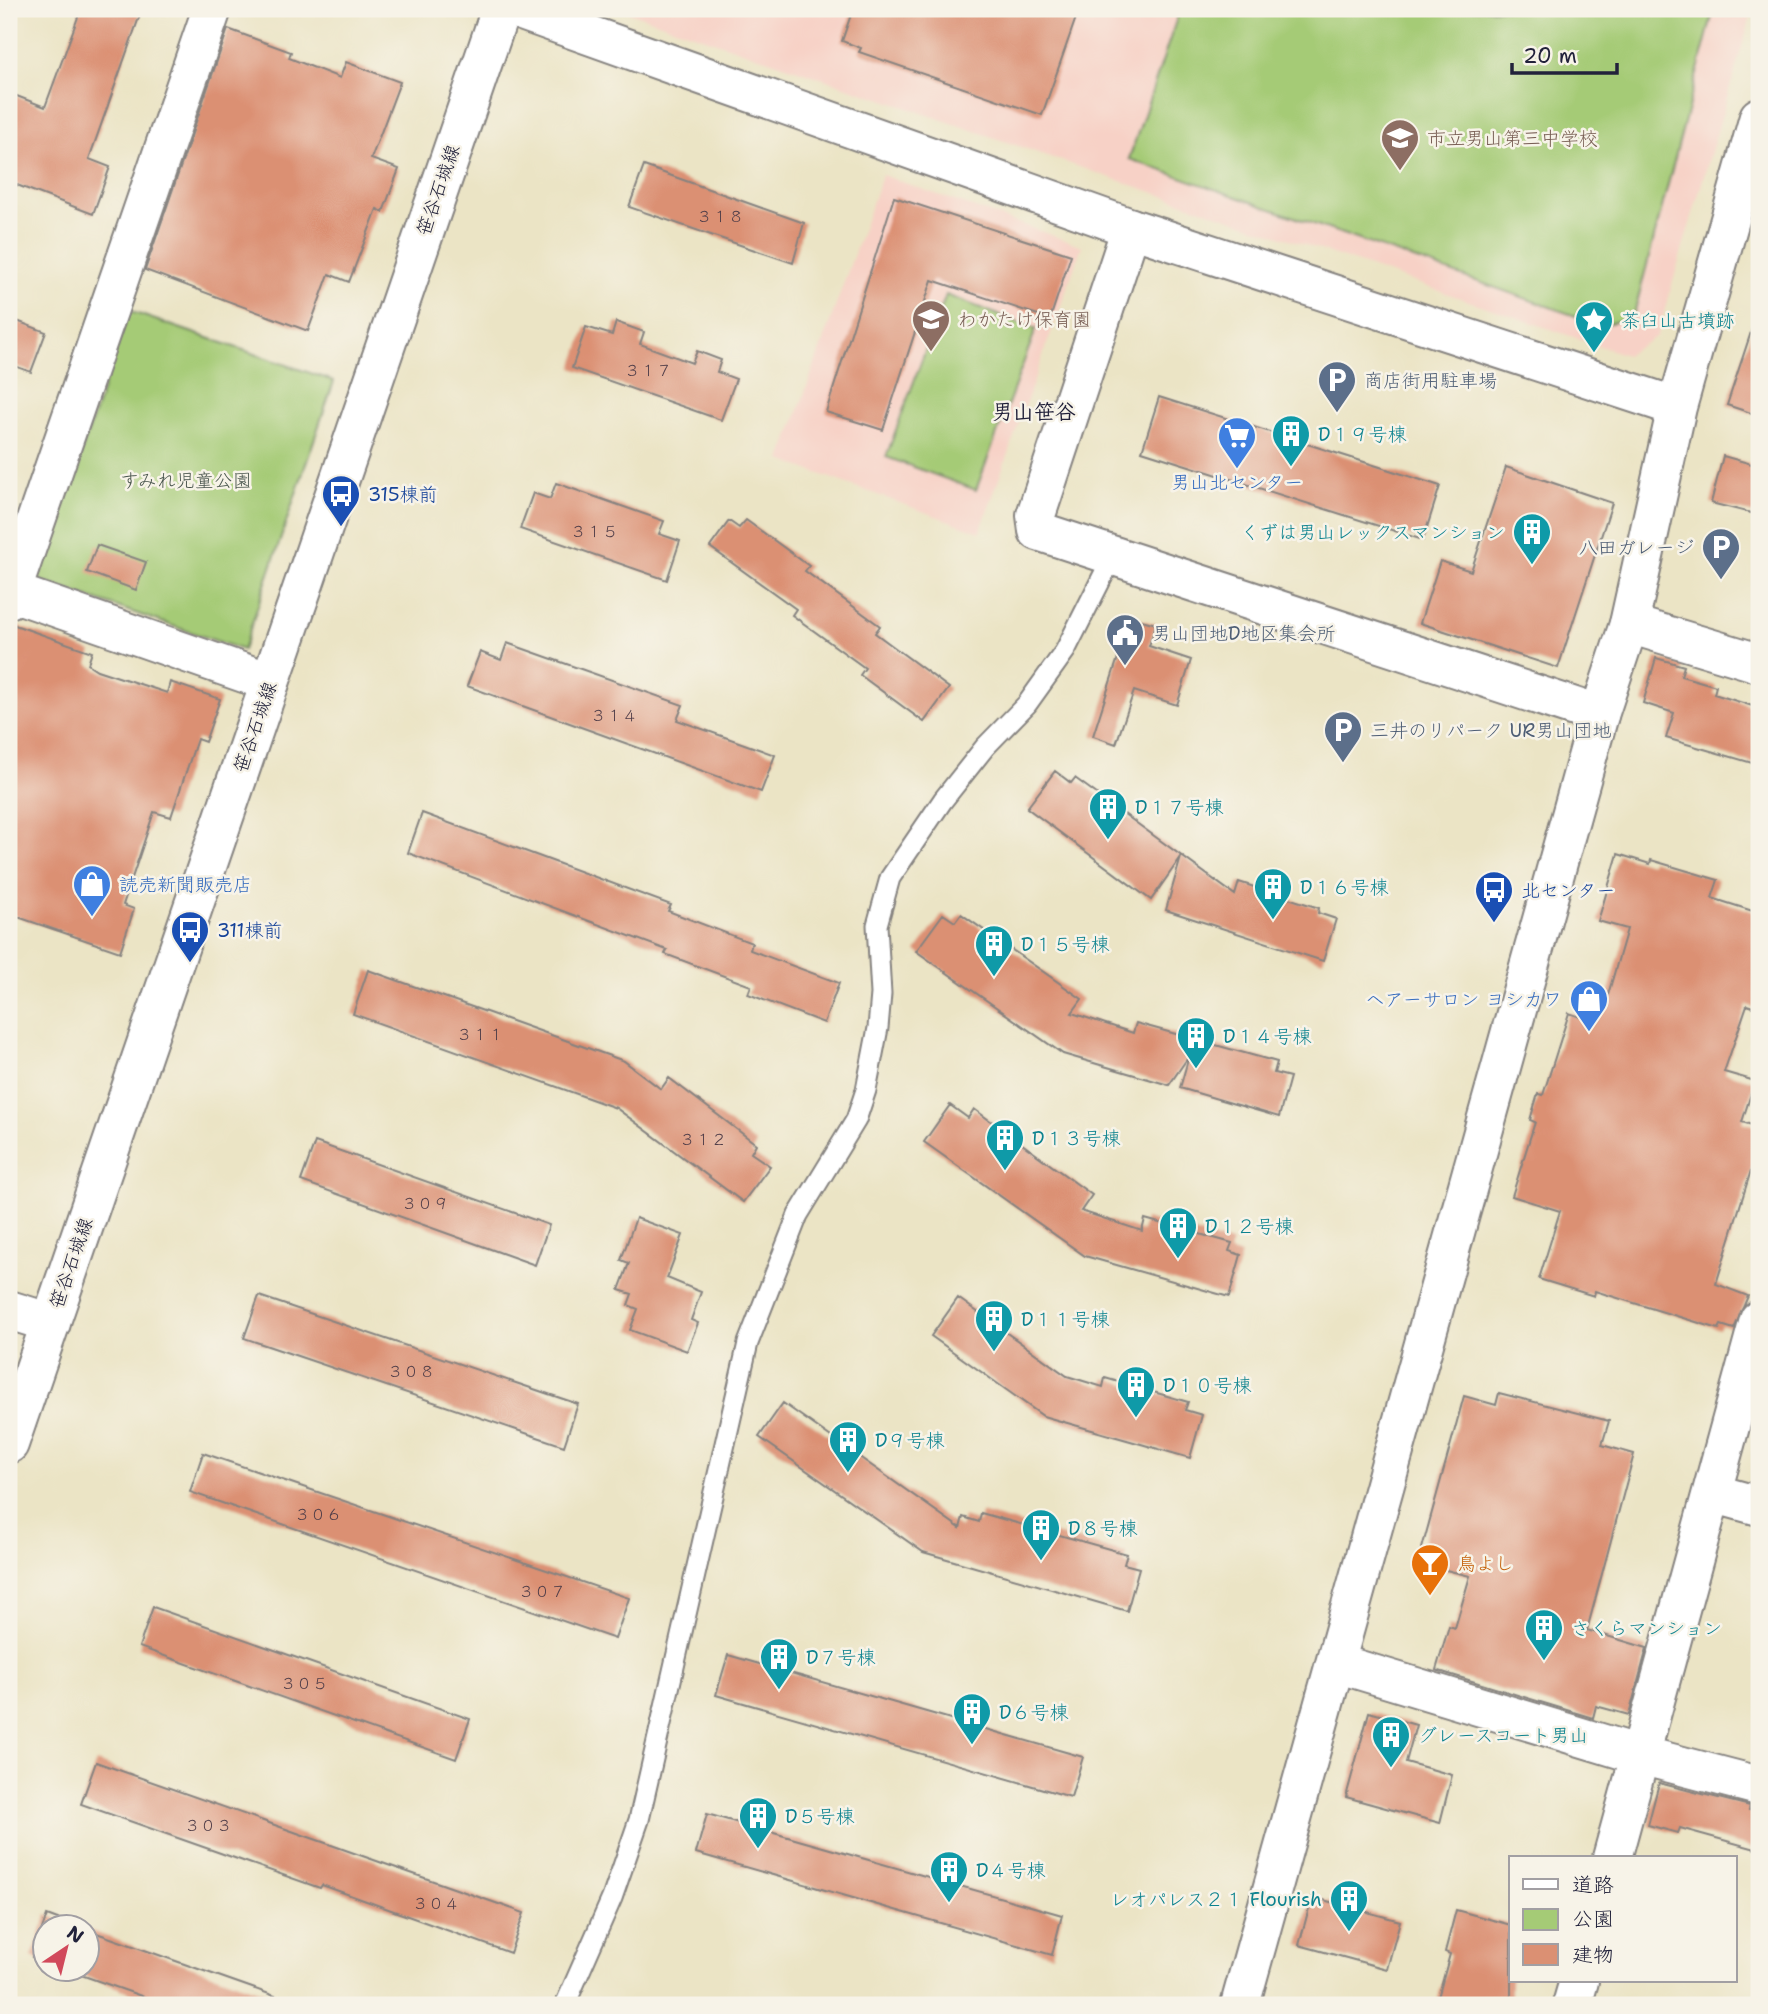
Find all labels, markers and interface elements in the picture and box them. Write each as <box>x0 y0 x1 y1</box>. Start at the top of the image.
scale bar <box>1512 32 1618 76</box>
text: 20 m <box>1523 42 1577 70</box>
school or university icon: 市立男山第三中学校 <box>1379 117 1421 172</box>
place label: 市立男山第三中学校 <box>1427 126 1598 151</box>
street label: 笹谷石城線 <box>411 141 465 239</box>
house number: ３１８ <box>696 206 744 227</box>
school or university icon: わかたけ保育園 <box>910 298 952 353</box>
place icon: 茶臼山古墳跡 <box>1573 299 1615 354</box>
place label: わかたけ保育園 <box>958 307 1091 332</box>
place label: 茶臼山古墳跡 <box>1621 308 1735 333</box>
parking icon: 商店街用駐車場 <box>1316 359 1358 414</box>
house number: ３１７ <box>624 360 672 381</box>
place label: 商店街用駐車場 <box>1364 368 1497 393</box>
district label: 男山笹谷 <box>992 398 1076 426</box>
building icon: D１９号棟 <box>1270 413 1312 468</box>
supermarket icon: 男山北センター <box>1216 415 1258 470</box>
place label: D１９号棟 <box>1318 422 1407 447</box>
park label: すみれ児童公園 <box>120 468 252 493</box>
place label: 男山北センター <box>1171 470 1303 495</box>
bus stop icon: 315棟前 <box>320 473 362 528</box>
place label: 315棟前 <box>368 482 438 507</box>
building icon: くずは男山レックスマンション <box>1511 511 1553 566</box>
place label: くずは男山レックスマンション <box>1241 520 1505 545</box>
house number: ３１５ <box>570 521 618 542</box>
parking icon: 八田ガレージ <box>1700 526 1742 581</box>
place label: 八田ガレージ <box>1579 535 1694 560</box>
public building icon: 男山団地D地区集会所 <box>1104 612 1146 667</box>
place label: 男山団地D地区集会所 <box>1152 621 1336 646</box>
street label: 笹谷石城線 <box>228 678 282 776</box>
house number: ３１４ <box>590 705 638 726</box>
parking icon: 三井のリパーク UR男山団地 <box>1322 709 1364 764</box>
place label: 三井のリパーク UR男山団地 <box>1370 718 1611 743</box>
building icon: D１７号棟 <box>1087 786 1129 841</box>
place label: D１７号棟 <box>1135 795 1224 820</box>
shop icon: 読売新聞販売店 <box>71 863 113 918</box>
building icon: D１６号棟 <box>1252 866 1294 921</box>
bus stop icon: 北センター <box>1473 869 1515 924</box>
place label: 読売新聞販売店 <box>119 872 252 897</box>
place label: D１６号棟 <box>1300 875 1389 900</box>
place label: 北センター <box>1521 878 1615 903</box>
bus stop icon: 311棟前 <box>169 909 211 964</box>
place label: 311棟前 <box>217 918 283 943</box>
building icon: D１５号棟 <box>973 923 1015 978</box>
place label: D１５号棟 <box>1021 932 1110 957</box>
shop icon: ヘアーサロン ヨシカワ <box>1568 978 1610 1033</box>
place label: ヘアーサロン ヨシカワ <box>1366 987 1562 1012</box>
building icon: D１４号棟 <box>1175 1015 1217 1070</box>
house number: ３１１ <box>456 1024 504 1045</box>
place label: D１４号棟 <box>1223 1024 1312 1049</box>
building icon: D１３号棟 <box>984 1117 1026 1172</box>
place label: D１３号棟 <box>1032 1126 1121 1151</box>
house number: ３１２ <box>679 1129 727 1150</box>
house number: ３０９ <box>401 1193 449 1214</box>
building icon: D１２号棟 <box>1157 1205 1199 1260</box>
street label: 笹谷石城線 <box>44 1214 98 1312</box>
place label: D１２号棟 <box>1205 1214 1294 1239</box>
building icon: D１１号棟 <box>973 1298 1015 1353</box>
place label: D１１号棟 <box>1021 1307 1110 1332</box>
house number: ３０８ <box>387 1361 435 1382</box>
building icon: D１０号棟 <box>1115 1364 1157 1419</box>
place label: D１０号棟 <box>1163 1373 1252 1398</box>
building icon: D９号棟 <box>827 1419 869 1474</box>
place label: D９号棟 <box>875 1428 945 1453</box>
house number: ３０６ <box>294 1504 342 1525</box>
building icon: D８号棟 <box>1020 1507 1062 1562</box>
place label: D８号棟 <box>1068 1516 1138 1541</box>
bar icon: 鳥よし <box>1409 1542 1451 1597</box>
place label: 鳥よし <box>1457 1551 1514 1576</box>
house number: ３０７ <box>518 1581 566 1602</box>
building icon: さくらマンション <box>1523 1607 1565 1662</box>
place label: さくらマンション <box>1571 1616 1722 1641</box>
building icon: D７号棟 <box>758 1636 800 1691</box>
place label: D７号棟 <box>806 1645 876 1670</box>
house number: ３０５ <box>280 1673 328 1694</box>
building icon: D６号棟 <box>951 1691 993 1746</box>
place label: D６号棟 <box>999 1700 1069 1725</box>
building icon: グレースコート男山 <box>1370 1714 1412 1769</box>
place label: グレースコート男山 <box>1418 1723 1589 1748</box>
building icon: D５号棟 <box>737 1795 779 1850</box>
place label: D５号棟 <box>785 1804 855 1829</box>
house number: ３０３ <box>184 1815 232 1836</box>
building icon: D４号棟 <box>928 1849 970 1904</box>
legend <box>1509 1856 1736 1982</box>
place label: D４号棟 <box>976 1858 1046 1883</box>
text: 道路 <box>1572 1871 1614 1899</box>
building icon: レオパレス２１ Flourish <box>1328 1878 1370 1933</box>
place label: レオパレス２１ Flourish <box>1110 1887 1322 1912</box>
house number: ３０４ <box>412 1893 460 1914</box>
text: 公園 <box>1572 1905 1614 1933</box>
north arrow <box>32 1912 102 1982</box>
text: N <box>62 1920 89 1949</box>
text: 建物 <box>1572 1941 1614 1969</box>

